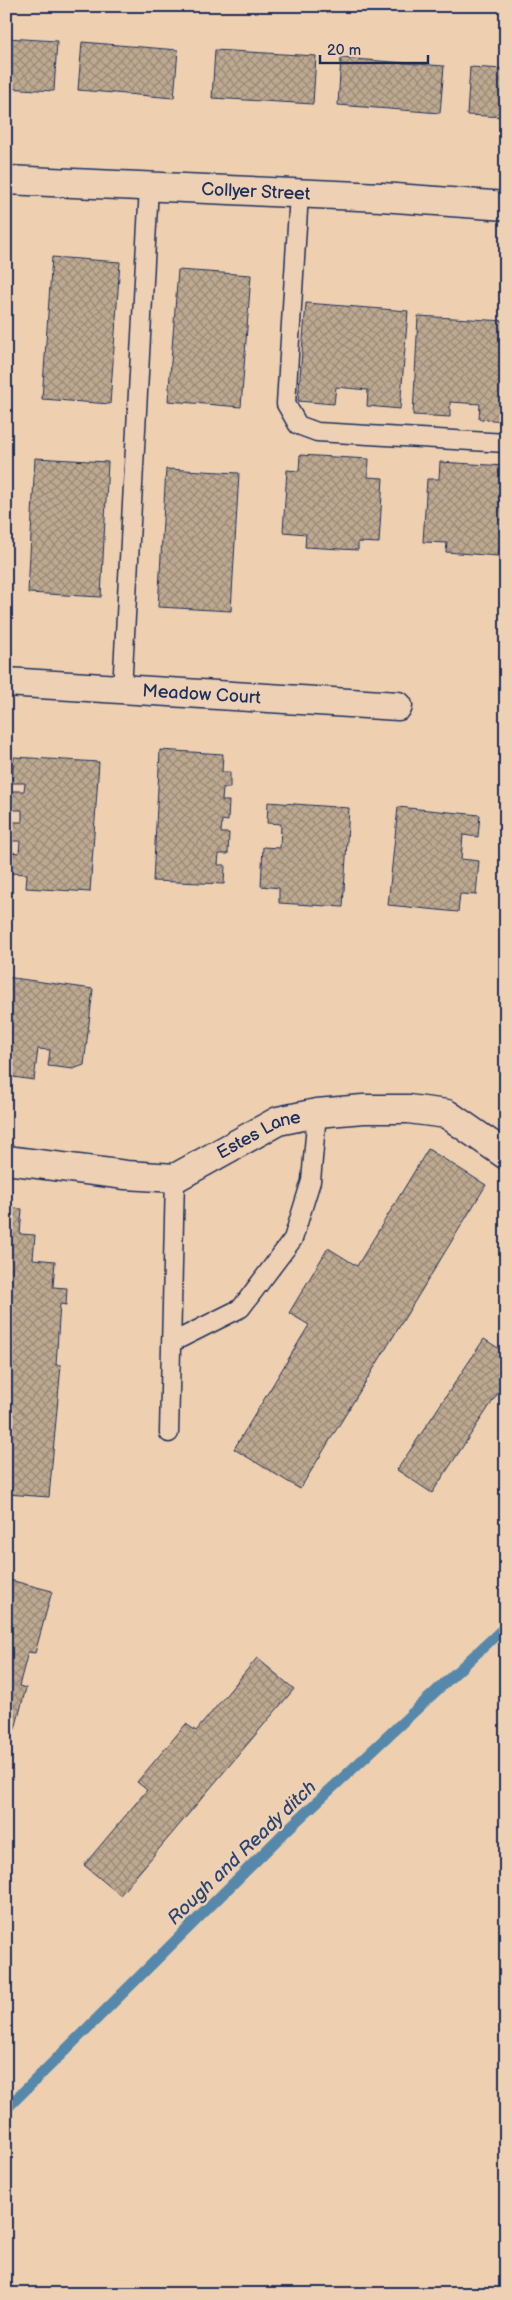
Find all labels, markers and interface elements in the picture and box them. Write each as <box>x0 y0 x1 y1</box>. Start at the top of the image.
scale bar <box>320 32 427 64</box>
text: 20 m <box>327 41 361 60</box>
street label: Collyer Street <box>201 179 311 205</box>
street label: Meadow Court <box>142 680 262 709</box>
street label: Estes Lane <box>213 1107 303 1164</box>
water label: Rough and Ready ditch <box>163 1776 321 1930</box>

